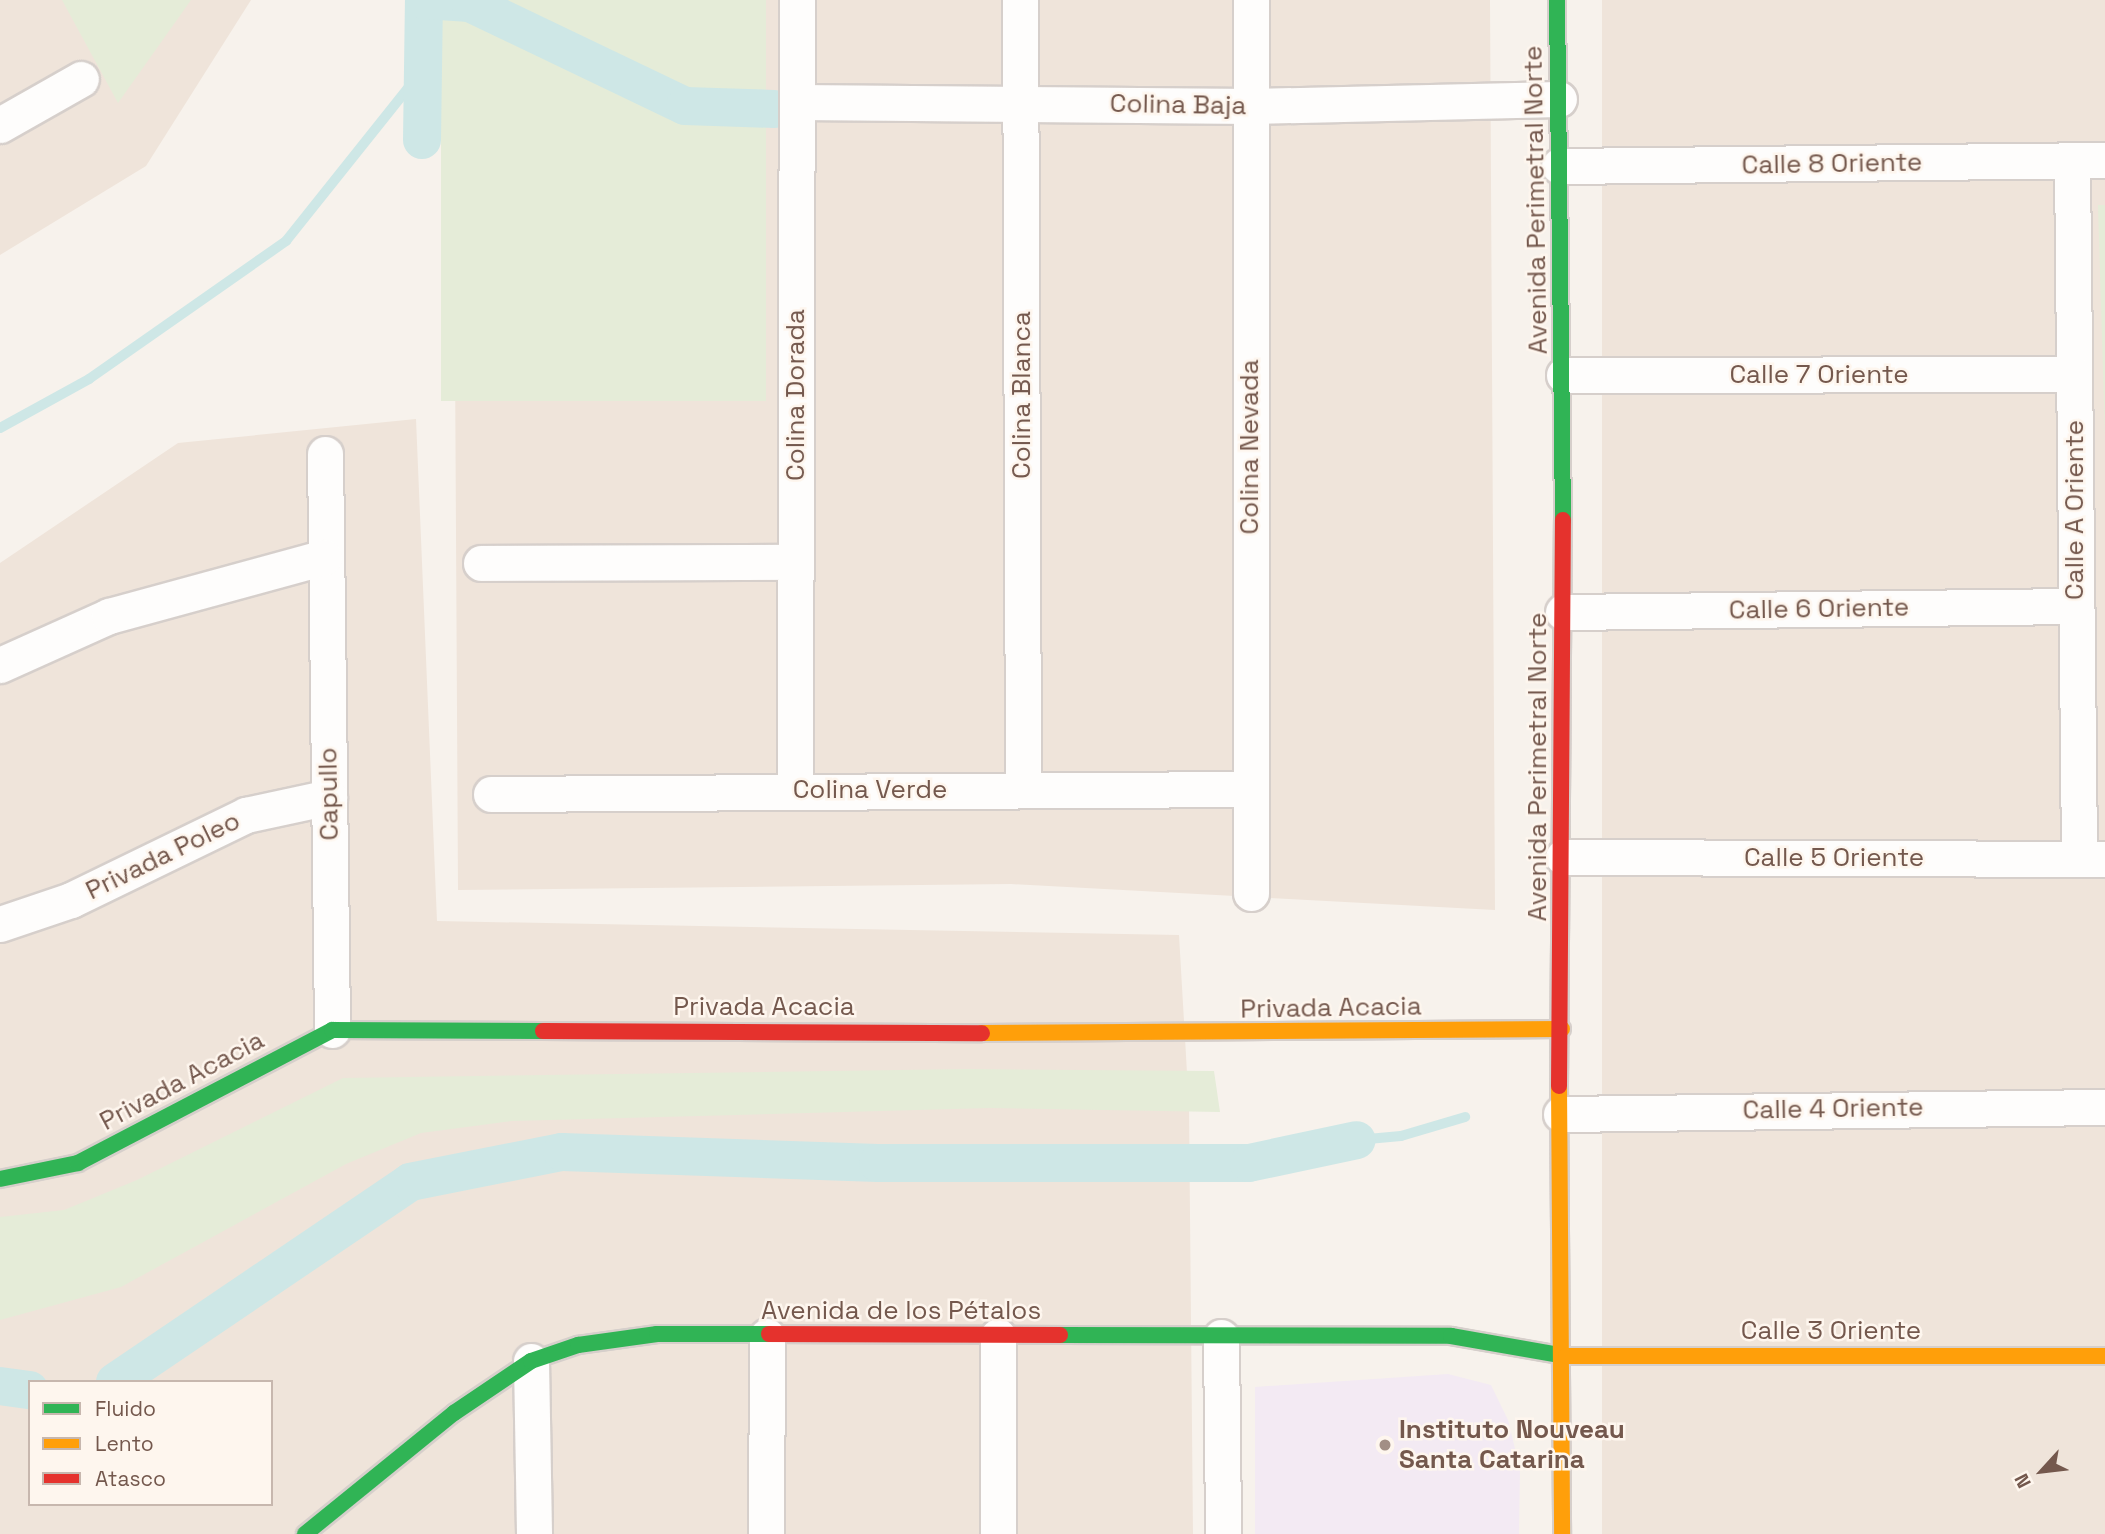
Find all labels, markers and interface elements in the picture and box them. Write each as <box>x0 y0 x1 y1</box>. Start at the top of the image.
street label: Avenida Perimetral Norte <box>1518 45 1554 355</box>
street label: Colina Baja <box>1109 88 1247 122</box>
street label: Calle 8 Oriente <box>1741 147 1923 181</box>
street label: Colina Dorada <box>780 309 812 481</box>
street label: Colina Blanca <box>1006 311 1038 479</box>
street label: Colina Nevada <box>1234 359 1266 535</box>
street label: Calle 7 Oriente <box>1729 359 1909 391</box>
street label: Calle A Oriente <box>2059 420 2091 600</box>
street label: Calle 6 Oriente <box>1729 592 1909 626</box>
street label: Avenida Perimetral Norte <box>1522 613 1554 921</box>
street label: Capullo <box>313 747 345 841</box>
street label: Colina Verde <box>792 774 948 806</box>
street label: Privada Poleo <box>81 805 245 907</box>
street label: Calle 5 Oriente <box>1744 842 1924 874</box>
street label: Privada Acacia <box>673 991 855 1023</box>
street label: Privada Acacia <box>1240 991 1422 1025</box>
street label: Privada Acacia <box>94 1025 270 1137</box>
street label: Calle 4 Oriente <box>1742 1092 1924 1126</box>
street label: Avenida de los Pétalos <box>761 1295 1041 1327</box>
street label: Calle 3 Oriente <box>1741 1315 1921 1347</box>
legend <box>28 1380 273 1506</box>
text: Fluido <box>95 1395 156 1422</box>
place label: Instituto Nouveau Santa Catarina <box>1399 1414 1625 1476</box>
text: Lento <box>95 1430 154 1457</box>
north arrow <box>2007 1436 2077 1506</box>
marker: Instituto Nouveau Santa Catarina <box>1377 1437 1393 1453</box>
text: Atasco <box>95 1465 166 1492</box>
text: N <box>2009 1469 2037 1492</box>

